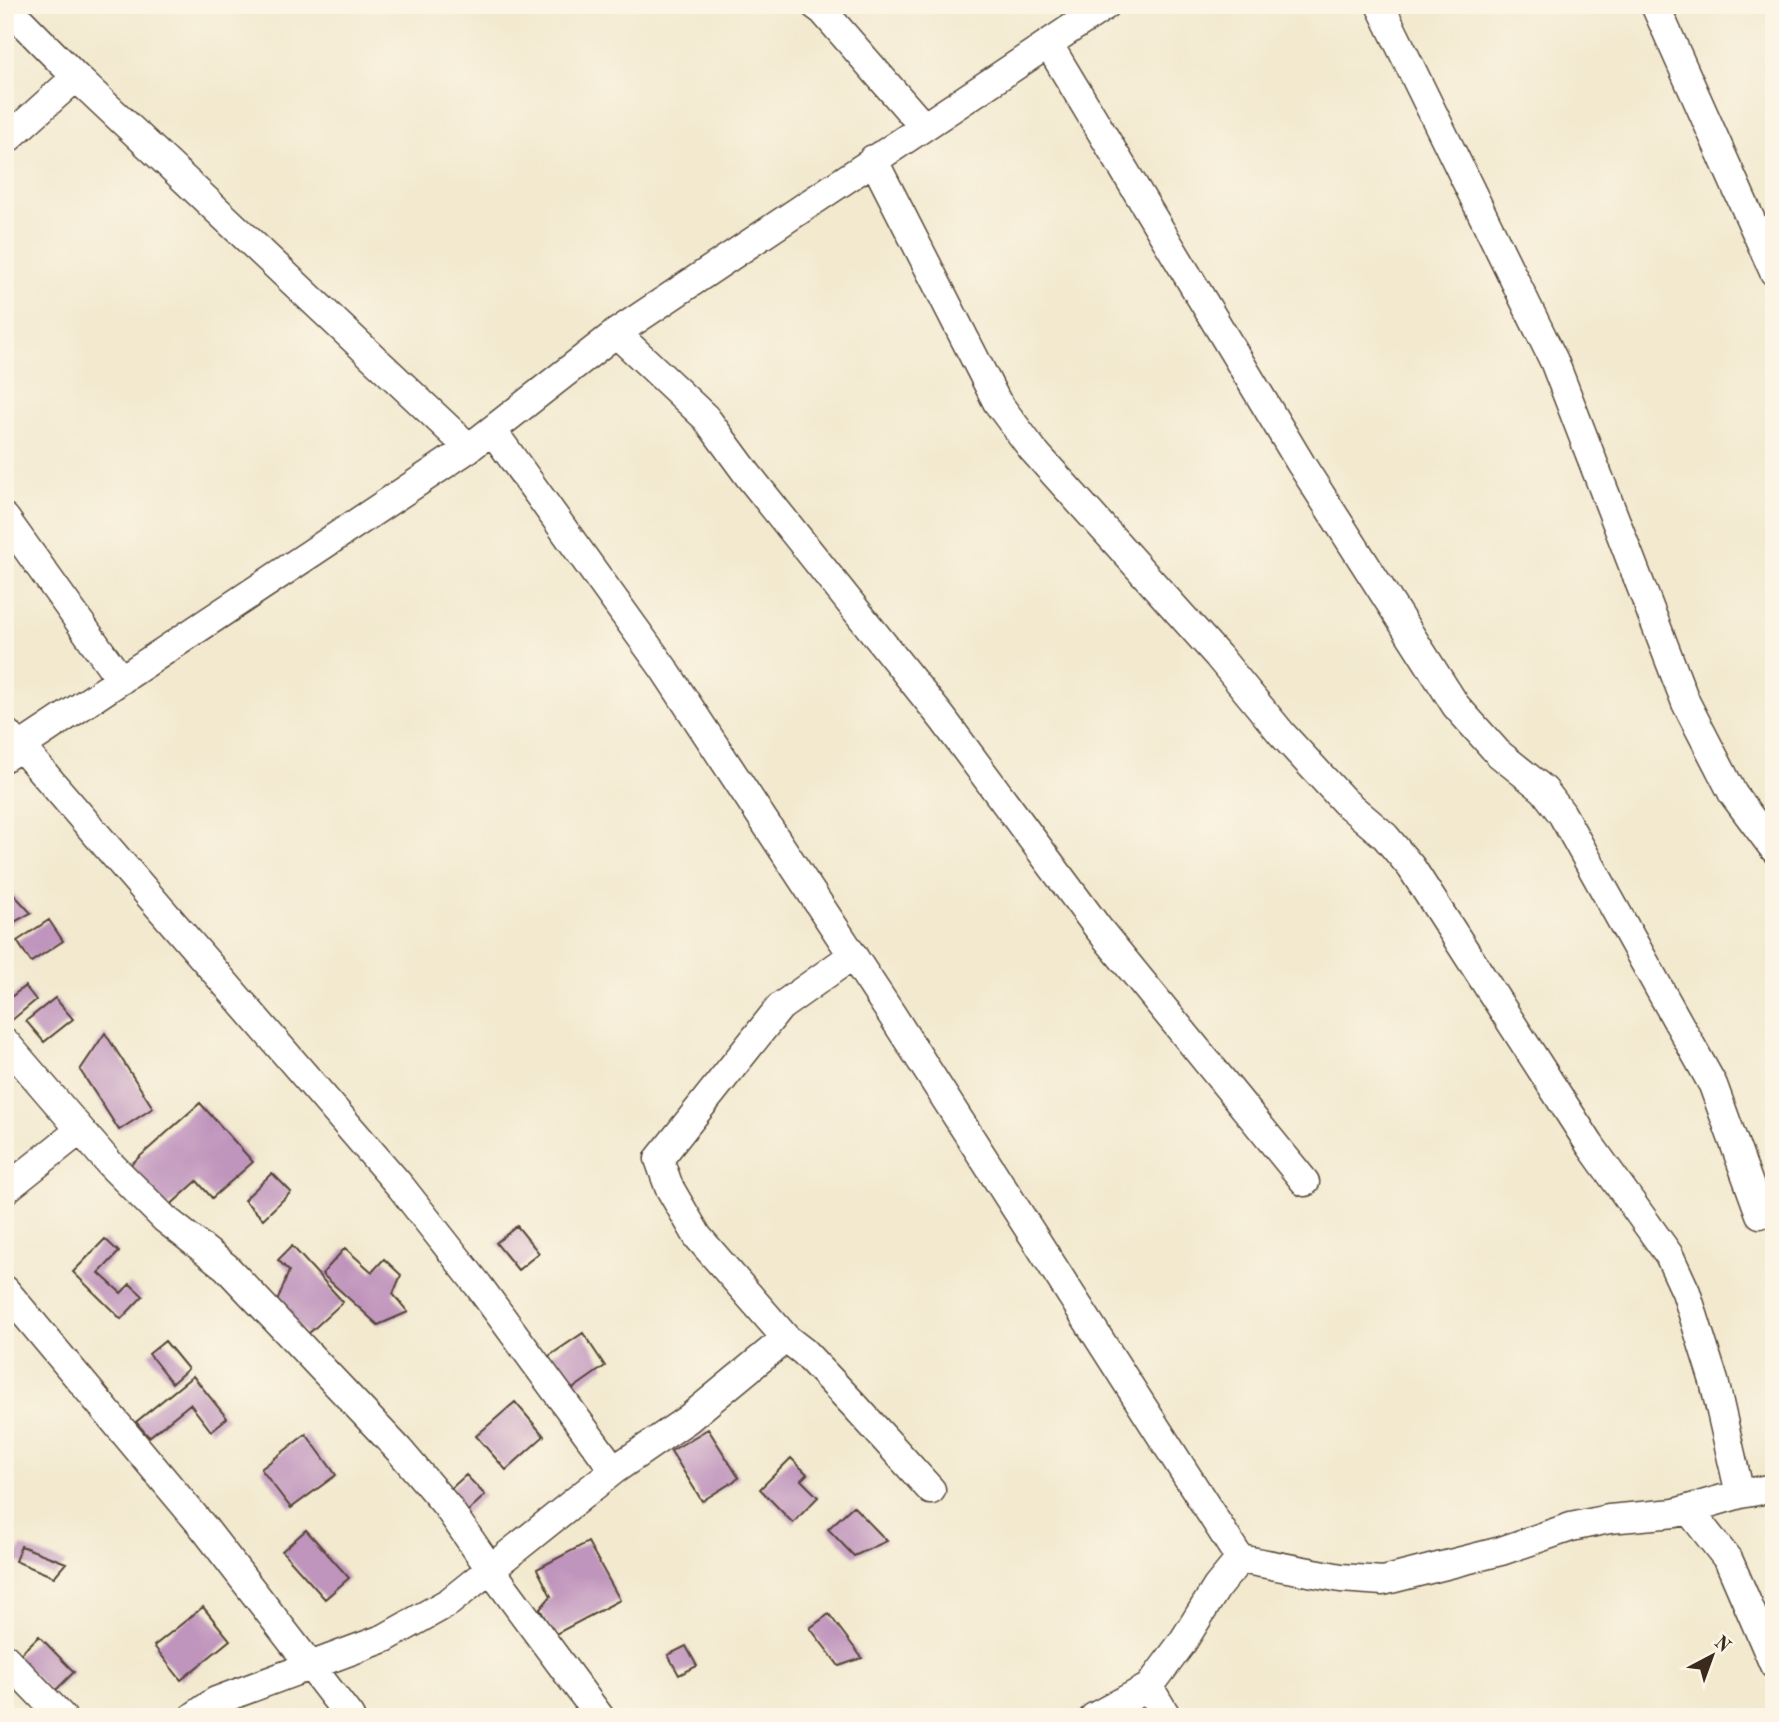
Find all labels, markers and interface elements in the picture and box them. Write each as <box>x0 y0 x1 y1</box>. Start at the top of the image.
north arrow <box>1678 1620 1748 1690</box>
text: N <box>1710 1633 1734 1657</box>

